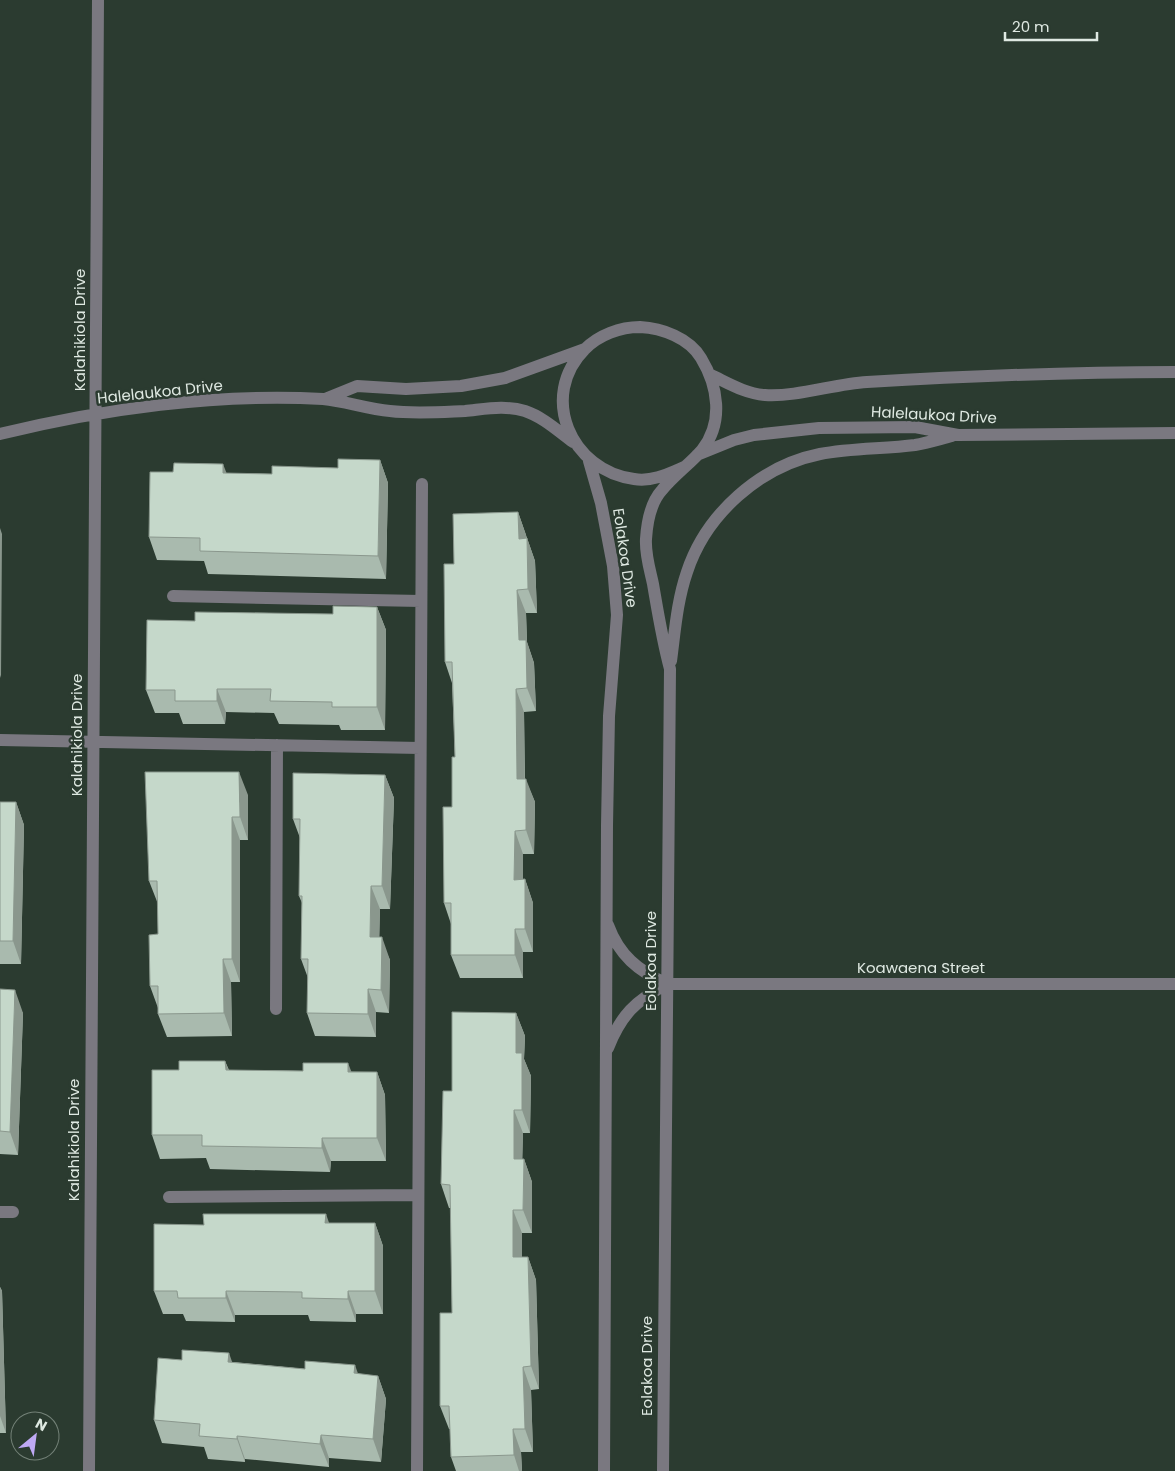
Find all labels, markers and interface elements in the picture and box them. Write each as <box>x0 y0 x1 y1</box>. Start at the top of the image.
scale bar <box>1005 10 1098 42</box>
text: 20 m <box>1012 16 1050 37</box>
street label: Kalahikiola Drive <box>69 269 90 391</box>
street label: Halelaukoa Drive <box>96 374 224 409</box>
street label: Halelaukoa Drive <box>871 401 998 428</box>
street label: Eolakoa Drive <box>608 507 643 609</box>
street label: Kalahikiola Drive <box>66 674 87 796</box>
street label: Eolakoa Drive <box>640 911 661 1011</box>
street label: Koawaena Street <box>857 957 985 978</box>
street label: Kalahikiola Drive <box>63 1079 84 1201</box>
street label: Eolakoa Drive <box>636 1316 657 1416</box>
north arrow <box>10 1411 60 1461</box>
text: N <box>32 1413 51 1436</box>

